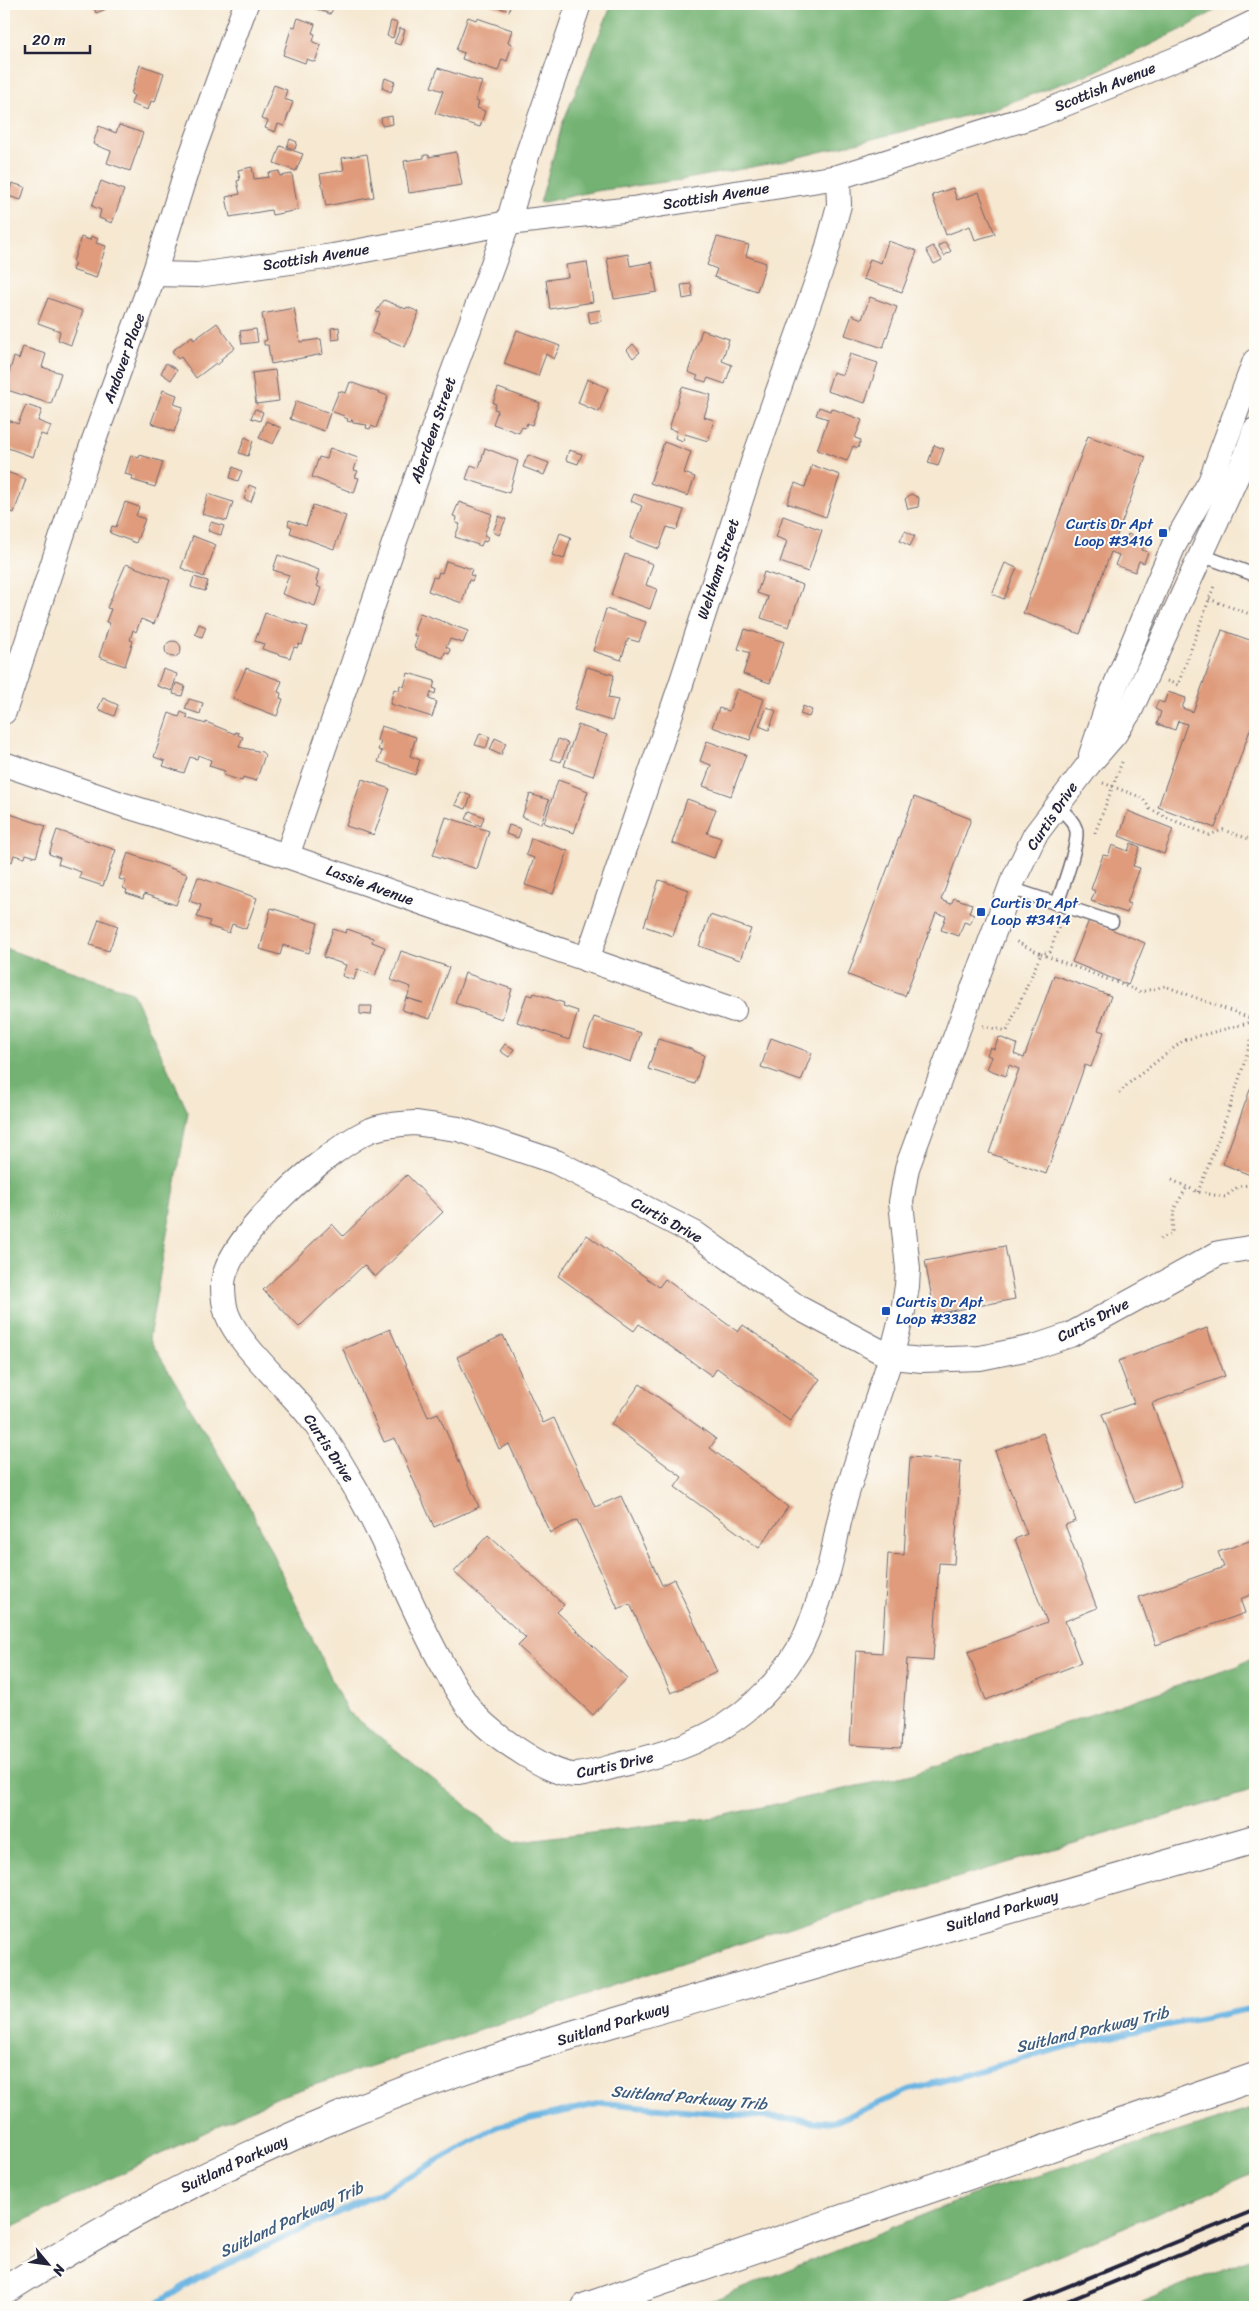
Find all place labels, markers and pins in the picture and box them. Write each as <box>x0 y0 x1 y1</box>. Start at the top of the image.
place label: Curtis Dr Apt Loop #3416 <box>1066 511 1154 554</box>
marker: Curtis Dr Apt Loop #3416 <box>1157 527 1169 539</box>
place label: Curtis Dr Apt Loop #3414 <box>991 890 1079 933</box>
marker: Curtis Dr Apt Loop #3414 <box>975 906 987 918</box>
place label: Curtis Dr Apt Loop #3382 <box>896 1289 984 1332</box>
marker: Curtis Dr Apt Loop #3382 <box>880 1305 892 1317</box>

